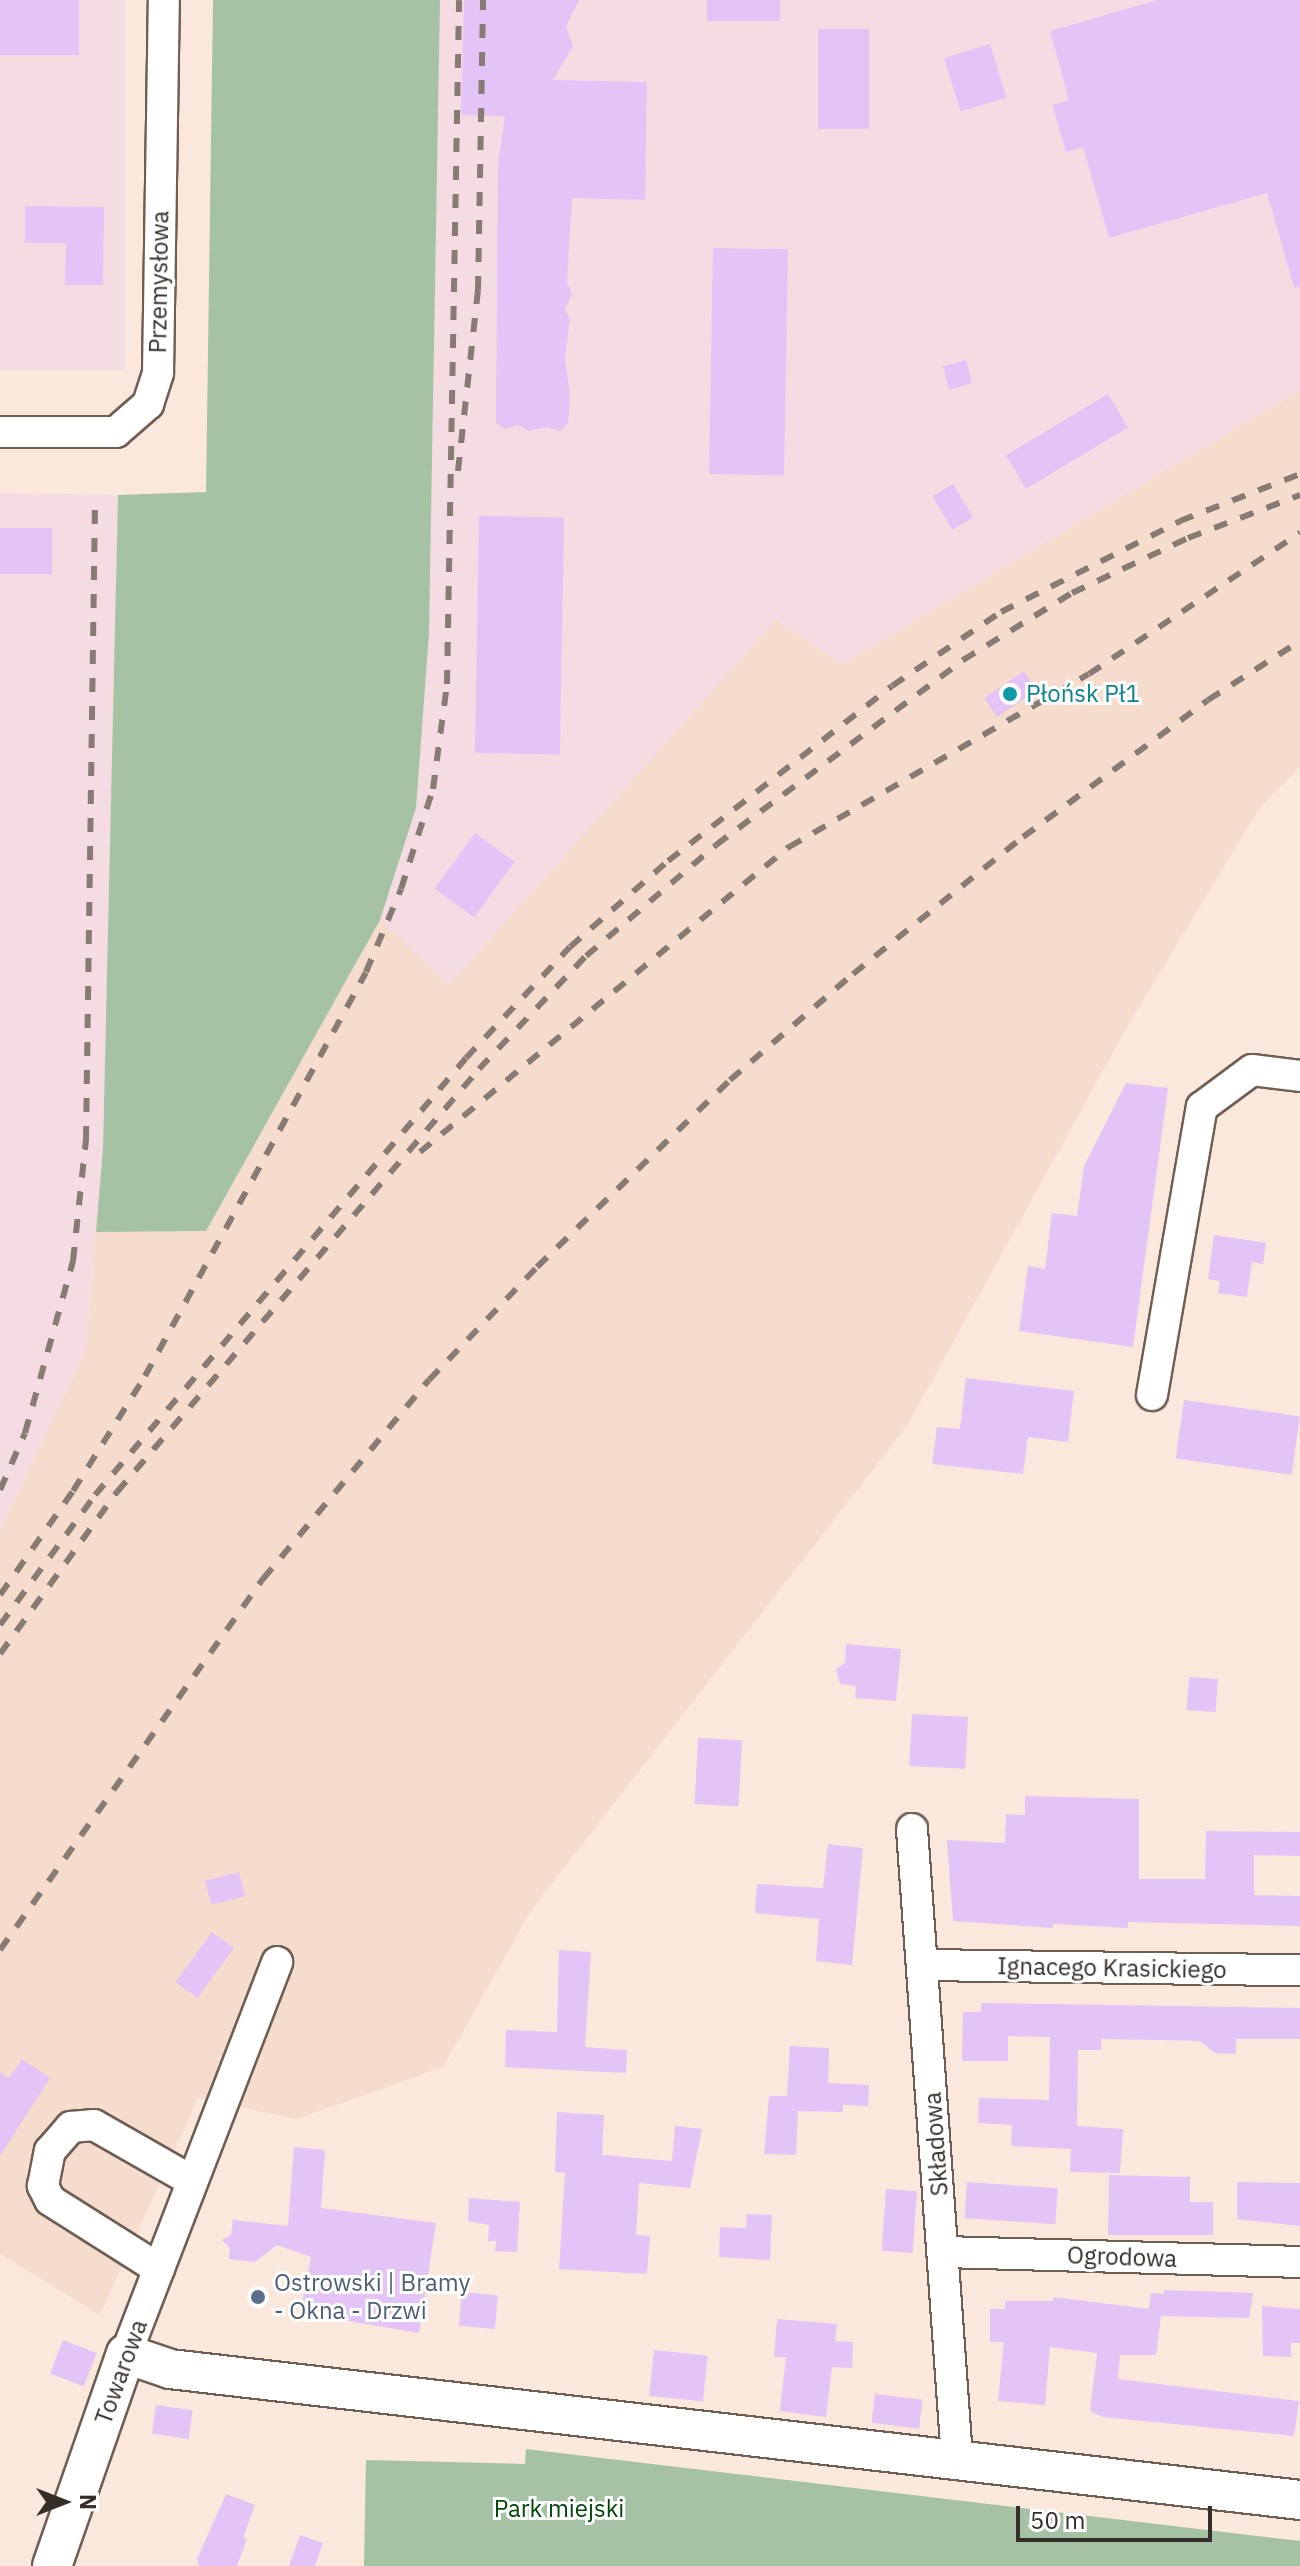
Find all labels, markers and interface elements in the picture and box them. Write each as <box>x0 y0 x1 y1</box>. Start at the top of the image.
street label: Przemysłowa <box>143 210 175 354</box>
place label: Płońsk Pł1 <box>1026 680 1140 708</box>
marker: Płońsk Pł1 <box>1001 685 1019 703</box>
street label: Ignacego Krasickiego <box>997 1952 1227 1984</box>
street label: Składowa <box>918 2091 954 2197</box>
street label: Ogrodowa <box>1066 2241 1178 2273</box>
place label: Ostrowski | Bramy - Okna - Drzwi <box>274 2269 470 2325</box>
marker: Ostrowski | Bramy - Okna - Drzwi <box>249 2288 267 2306</box>
street label: Towarowa <box>89 2316 153 2428</box>
north arrow <box>24 2462 104 2542</box>
scale bar <box>1020 2490 1216 2540</box>
text: N <box>74 2494 103 2510</box>
park label: Park miejski <box>494 2495 624 2523</box>
text: 50 m <box>1030 2504 1085 2536</box>

